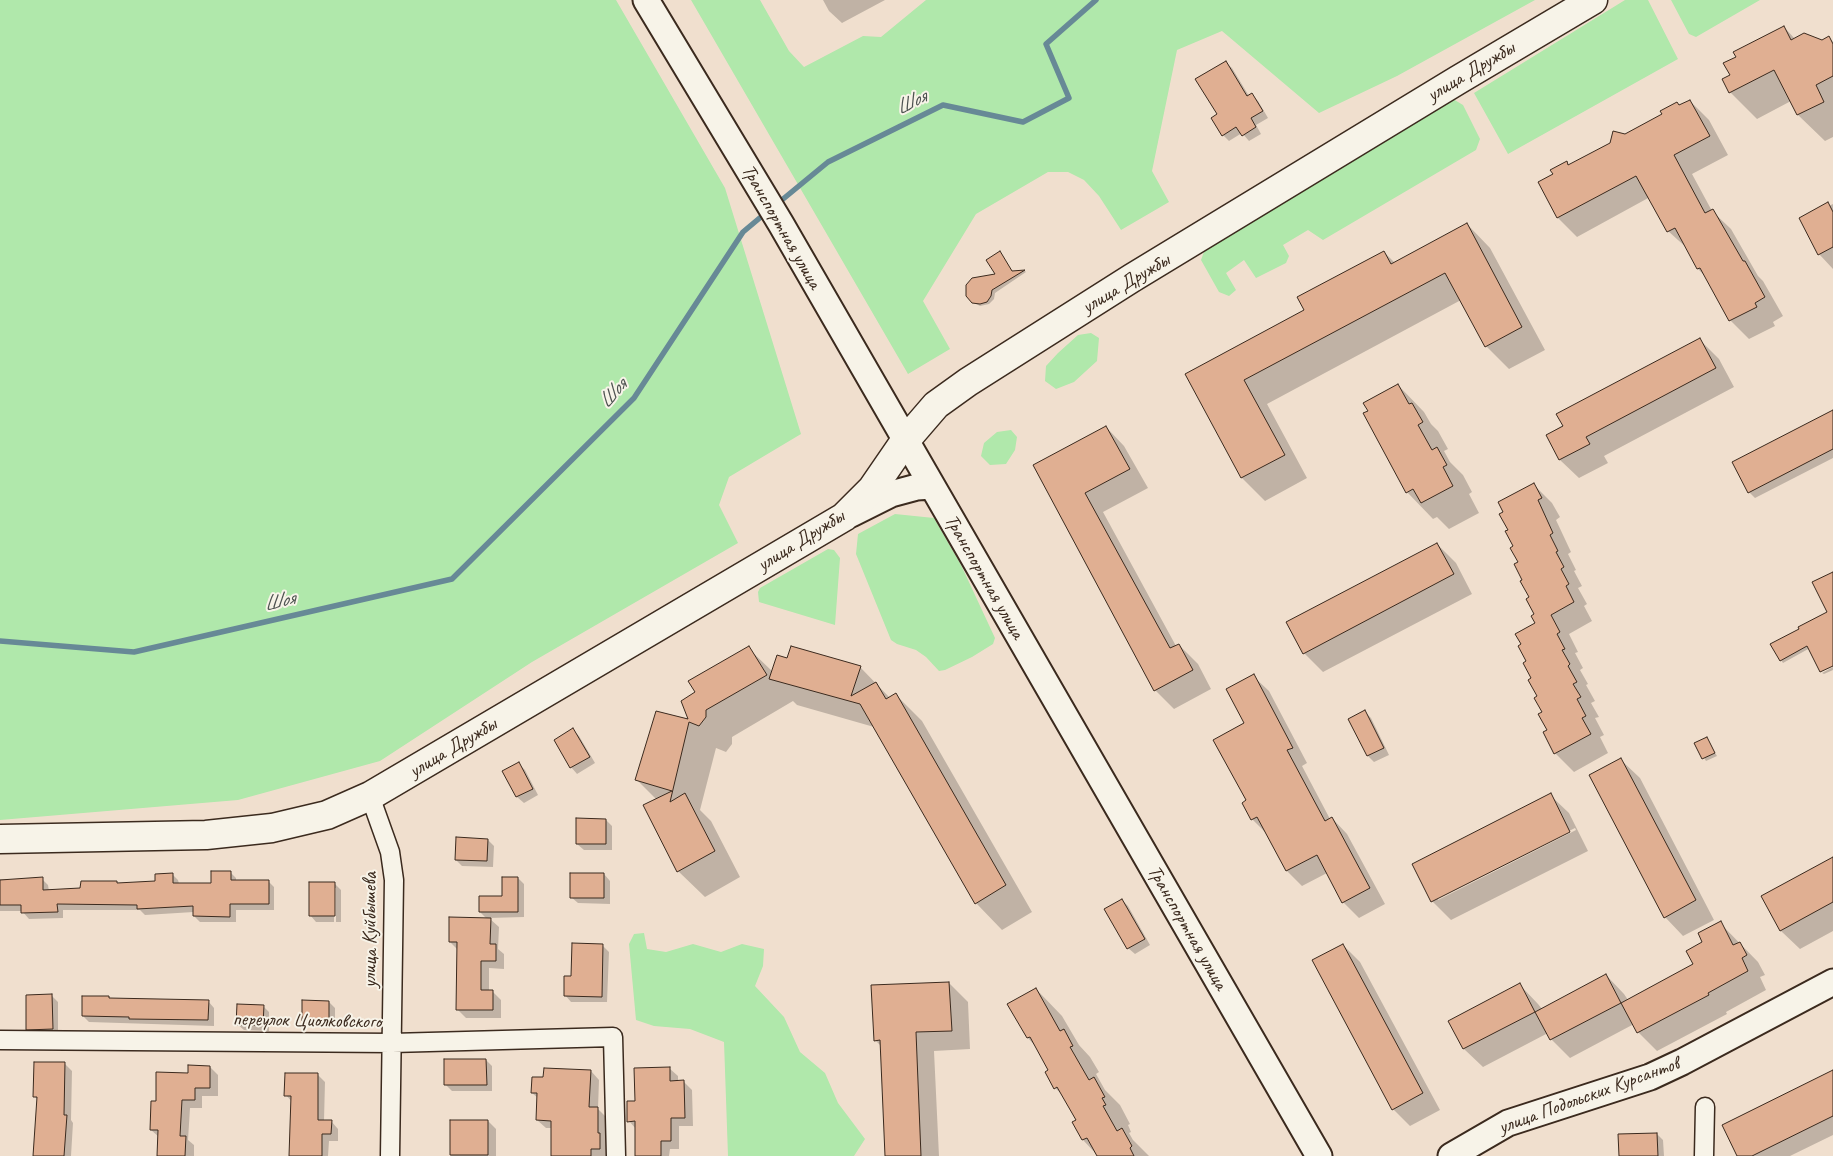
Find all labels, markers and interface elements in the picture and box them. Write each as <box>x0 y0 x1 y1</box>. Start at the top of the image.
street label: улица Дружбы <box>1423 36 1519 108</box>
water label: Шоя <box>892 85 930 121</box>
street label: Транспортная улица <box>736 160 826 294</box>
street label: улица Дружбы <box>1078 248 1174 320</box>
water label: Шоя <box>593 374 633 414</box>
street label: улица Дружбы <box>753 505 849 577</box>
street label: Транспортная улица <box>939 510 1029 644</box>
water label: Шоя <box>261 586 297 618</box>
street label: улица Дружбы <box>405 712 501 784</box>
street label: Транспортная улица <box>1142 861 1232 995</box>
street label: улица Куйбышева <box>359 872 383 988</box>
street label: переулок Циолковского <box>232 1008 382 1034</box>
street label: улица Подольских Курсантов <box>1495 1052 1683 1140</box>

